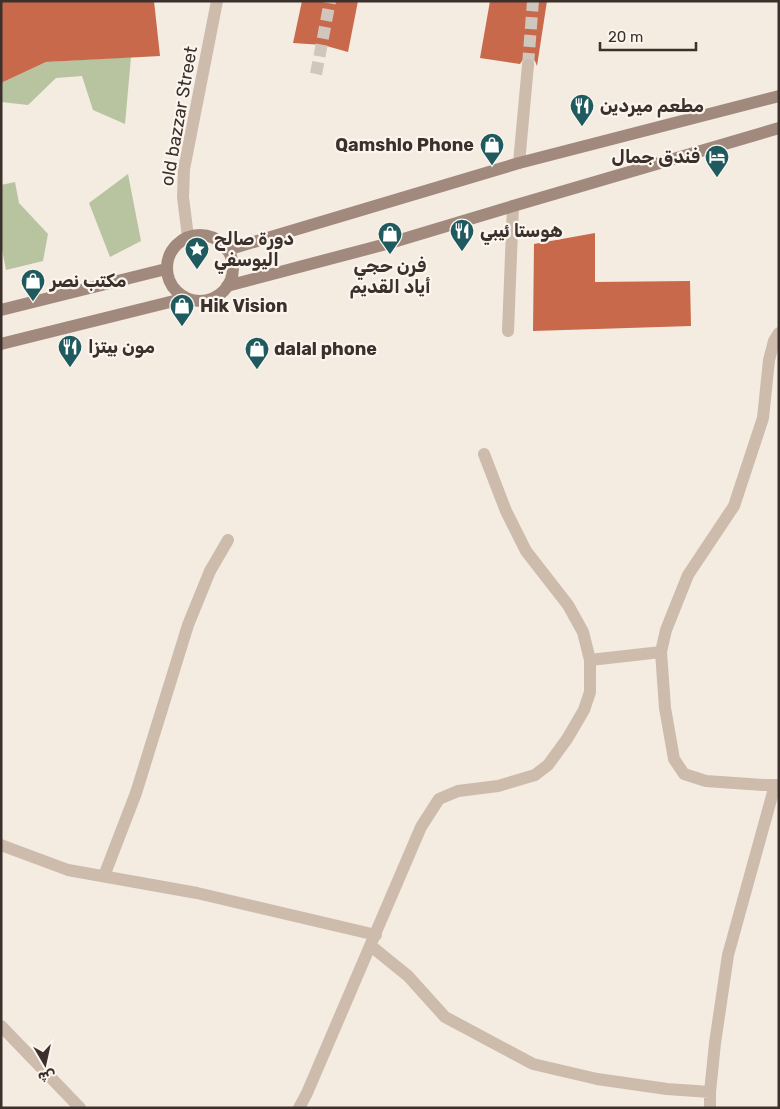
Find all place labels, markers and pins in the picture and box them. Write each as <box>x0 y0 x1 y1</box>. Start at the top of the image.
restaurant icon: مطعم ميردين <box>569 93 595 127</box>
place label: مطعم ميردين <box>600 95 704 118</box>
shop icon: Qamshlo Phone <box>479 132 505 166</box>
place label: Qamshlo Phone <box>335 134 474 156</box>
hotel icon: فندق جمال <box>704 144 730 178</box>
place label: فندق جمال <box>611 146 700 168</box>
restaurant icon: هوستا ئيبي <box>449 218 475 252</box>
place label: هوستا ئيبي <box>480 220 563 245</box>
shop icon: فرن حجي أياد القديم <box>377 221 403 255</box>
place label: دورة صالح اليوسفي <box>214 228 294 274</box>
place icon: دورة صالح اليوسفي <box>184 236 210 270</box>
place label: فرن حجي أياد القديم <box>349 255 431 299</box>
shop icon: مكتب نصر <box>20 268 46 302</box>
place label: مكتب نصر <box>49 270 126 292</box>
shop icon: Hik Vision <box>169 293 195 327</box>
place label: Hik Vision <box>200 295 288 317</box>
restaurant icon: مون بيتزا <box>57 334 83 368</box>
place label: مون بيتزا <box>88 336 155 358</box>
shop icon: dalal phone <box>244 336 270 370</box>
place label: dalal phone <box>274 338 377 360</box>

